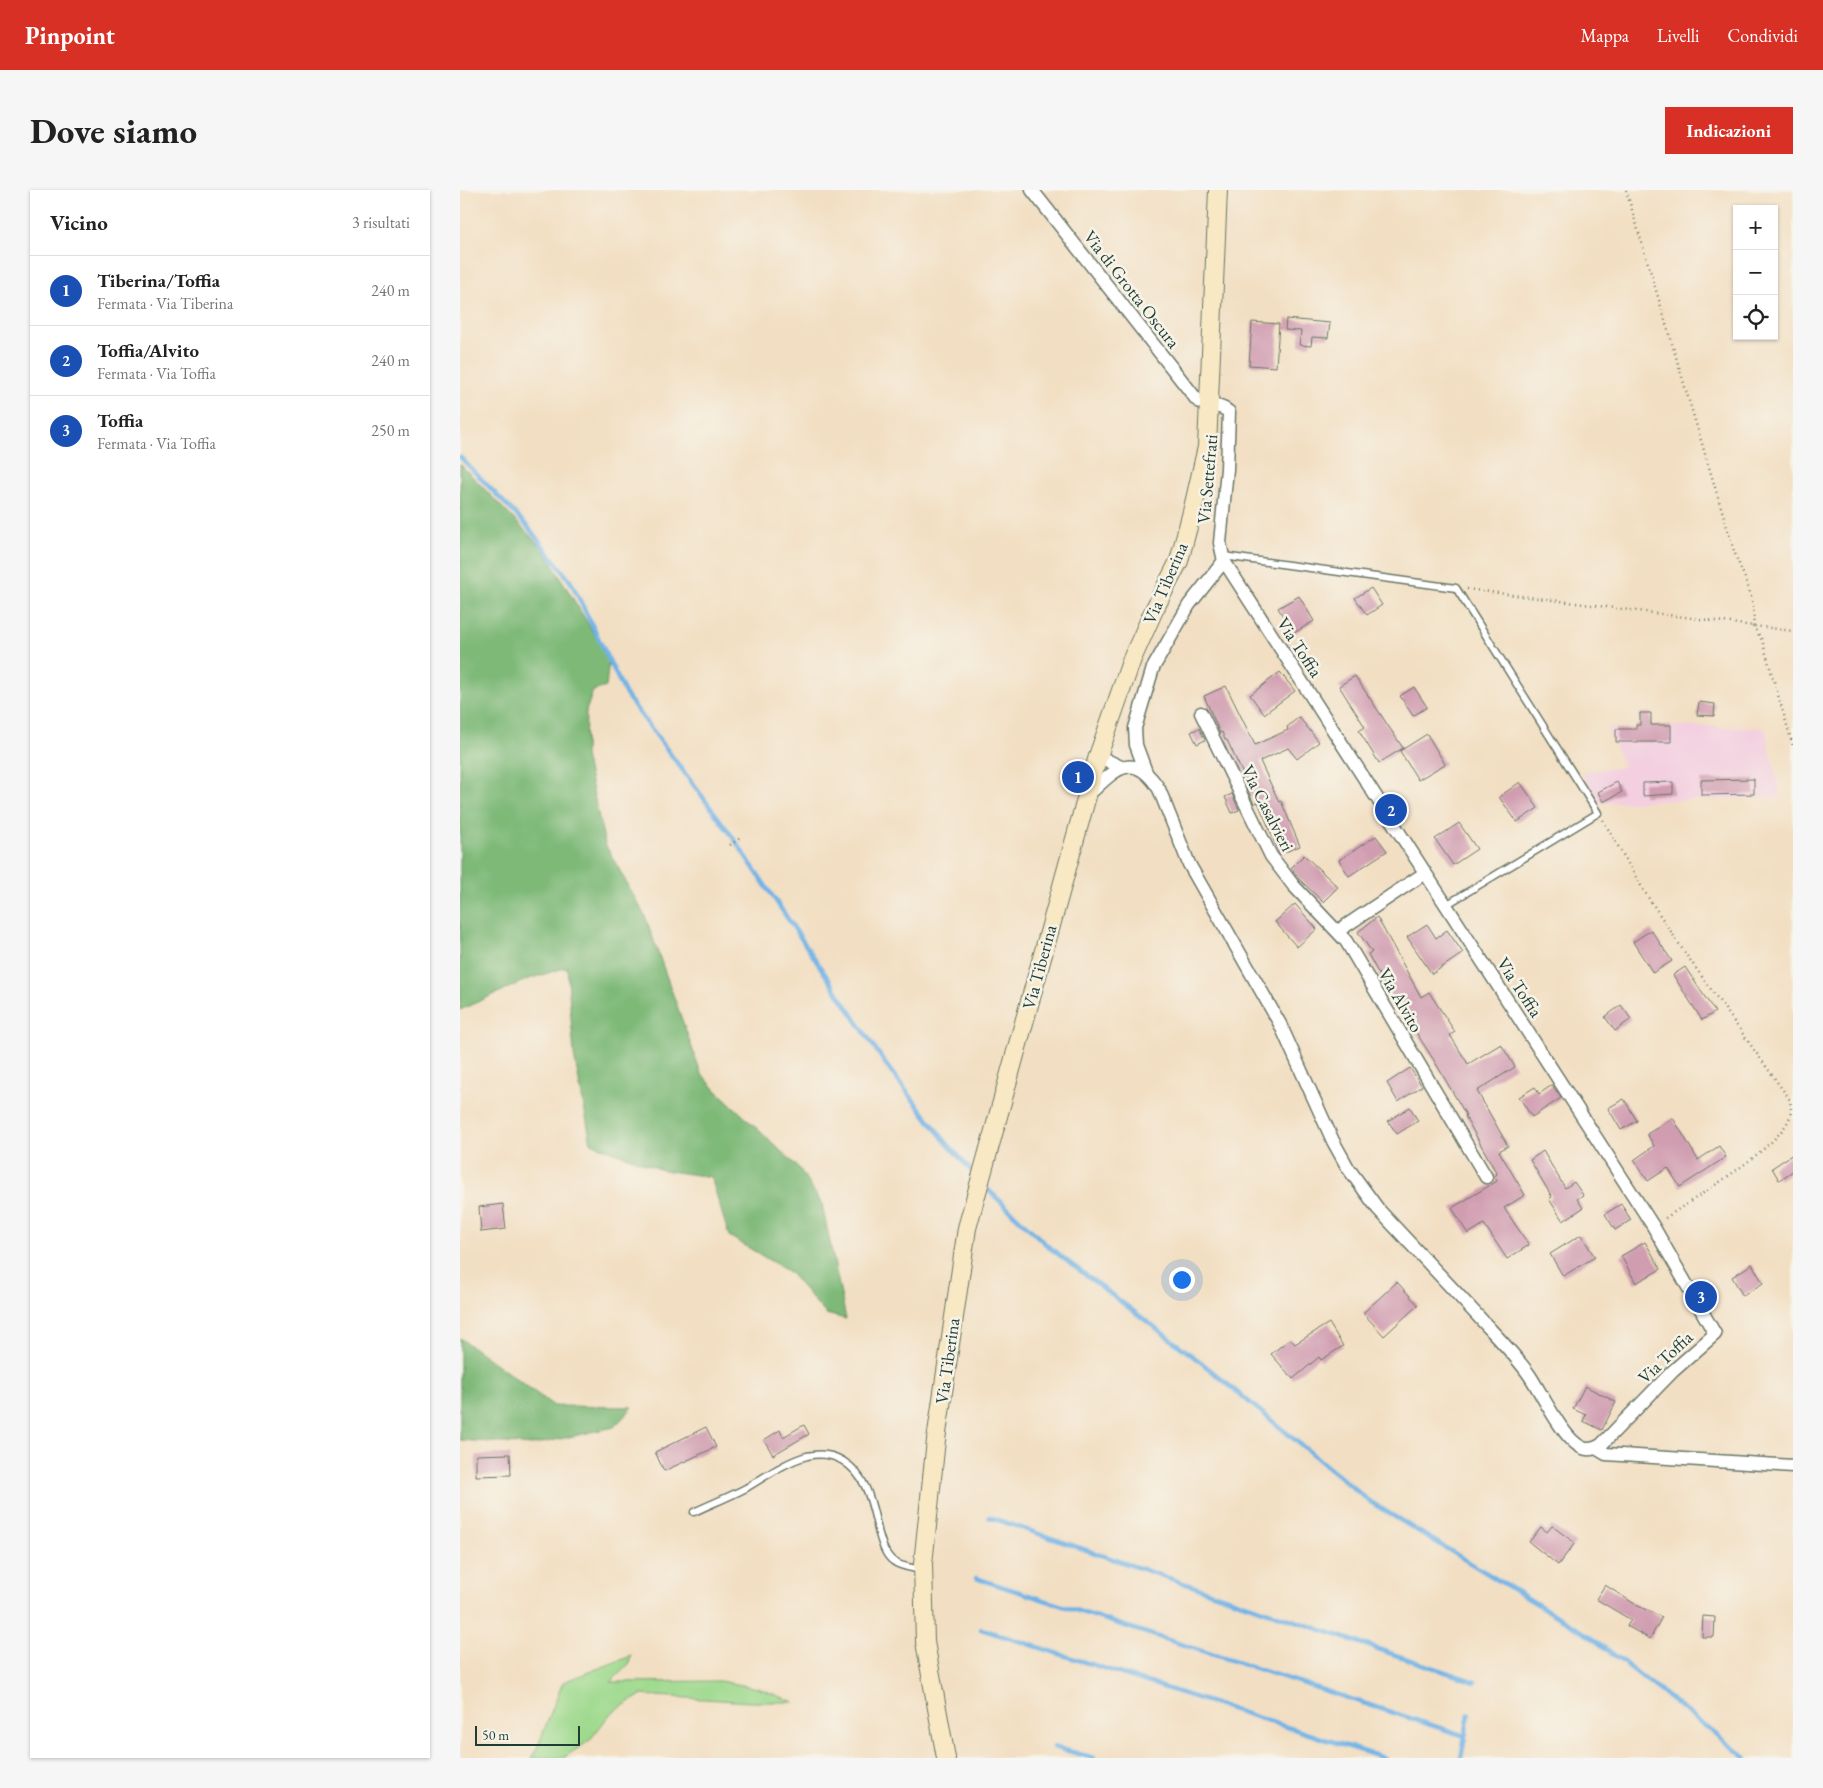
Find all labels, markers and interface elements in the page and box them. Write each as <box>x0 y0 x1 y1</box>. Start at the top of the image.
text: Pinpoint <box>25 20 115 51</box>
text: Mappa <box>1580 24 1629 47</box>
text: Livelli <box>1657 24 1699 47</box>
text: Condividi <box>1727 24 1798 47</box>
button: Indicazioni <box>1665 107 1793 154</box>
text: Dove siamo <box>30 108 197 153</box>
map controls <box>1733 205 1778 340</box>
button: + <box>1733 205 1778 250</box>
text: Vicino <box>50 209 108 236</box>
text: 3 risultati <box>352 212 410 233</box>
street label: Via di Grotta Oscura <box>1079 225 1186 353</box>
button: − <box>1733 250 1778 295</box>
text: Tiberina/Toffia <box>97 268 220 293</box>
text: 1 <box>62 280 70 301</box>
text: 240 m <box>371 280 410 301</box>
text: Fermata · Via Tiberina <box>97 293 233 314</box>
button: locate <box>1733 295 1778 340</box>
text: Toffia/Alvito <box>97 338 199 363</box>
text: 2 <box>62 350 70 371</box>
text: 240 m <box>371 350 410 371</box>
text: Fermata · Via Toffia <box>97 363 216 384</box>
text: Toffia <box>97 408 143 433</box>
text: 3 <box>62 420 70 441</box>
text: 250 m <box>371 420 410 441</box>
text: Fermata · Via Toffia <box>97 433 216 454</box>
street label: Via Settefrati <box>1192 433 1222 525</box>
street label: Via Tiberina <box>1137 538 1193 627</box>
street label: Via Toffia <box>1272 613 1328 682</box>
pin: 1 <box>1062 758 1094 796</box>
street label: Via Casalvieri <box>1236 761 1300 856</box>
pin: 2 <box>1375 791 1407 829</box>
street label: Via Tiberina <box>1017 921 1062 1012</box>
street label: Via Toffia <box>1492 953 1548 1022</box>
street label: Via Alvito <box>1373 964 1429 1036</box>
your location <box>1169 1267 1195 1293</box>
pin: 3 <box>1685 1278 1717 1316</box>
street label: Via Tiberina <box>930 1316 965 1406</box>
street label: Via Toffia <box>1633 1325 1698 1388</box>
scale bar <box>475 1723 580 1746</box>
text: 50 m <box>482 1726 509 1744</box>

